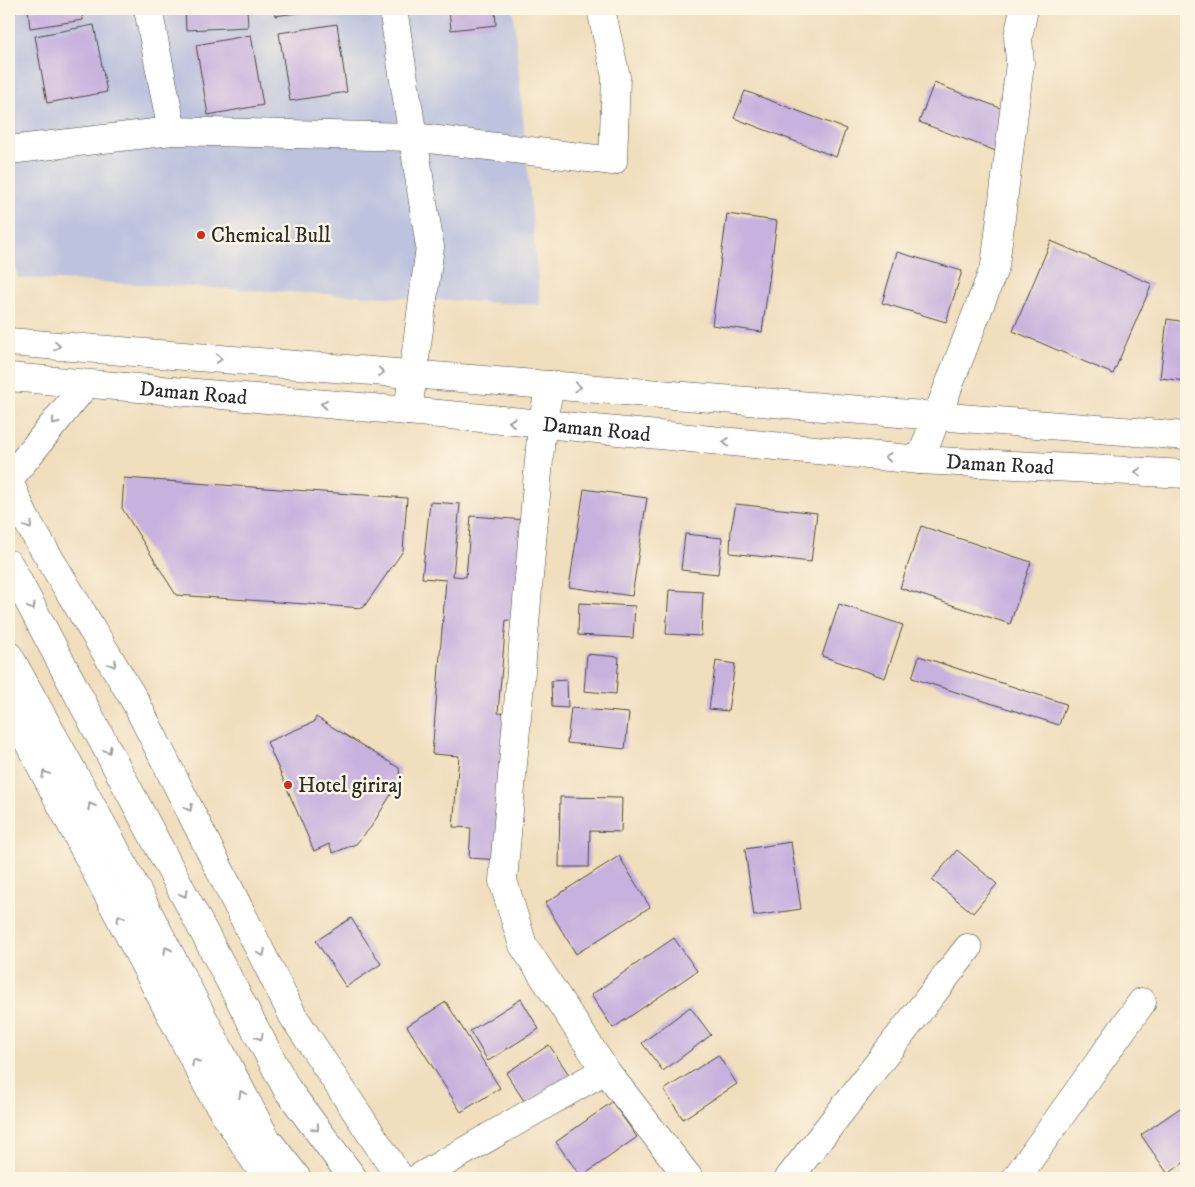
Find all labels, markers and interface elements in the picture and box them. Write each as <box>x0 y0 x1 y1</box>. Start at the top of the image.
place label: Chemical Bull <box>211 223 331 249</box>
marker: Chemical Bull <box>195 229 207 241</box>
one-way arrow <box>54 340 62 351</box>
one-way arrow <box>216 353 224 364</box>
one-way arrow <box>378 366 386 377</box>
street label: Daman Road <box>138 376 249 411</box>
one-way arrow <box>574 382 582 393</box>
one-way arrow <box>320 399 328 410</box>
street label: Daman Road <box>541 412 652 448</box>
one-way arrow <box>52 416 61 425</box>
one-way arrow <box>508 416 516 427</box>
one-way arrow <box>722 436 730 447</box>
street label: Daman Road <box>945 449 1055 481</box>
one-way arrow <box>884 452 892 463</box>
one-way arrow <box>1133 466 1141 477</box>
one-way arrow <box>23 520 32 529</box>
one-way arrow <box>25 601 35 610</box>
one-way arrow <box>107 659 117 668</box>
one-way arrow <box>102 745 112 754</box>
one-way arrow <box>41 770 51 779</box>
place label: Hotel giriraj <box>298 773 402 799</box>
marker: Hotel giriraj <box>282 779 294 791</box>
one-way arrow <box>88 802 98 811</box>
one-way arrow <box>183 803 193 812</box>
one-way arrow <box>178 889 188 898</box>
one-way arrow <box>116 914 126 923</box>
one-way arrow <box>163 946 173 955</box>
one-way arrow <box>256 948 266 957</box>
one-way arrow <box>254 1032 264 1041</box>
one-way arrow <box>191 1058 201 1067</box>
one-way arrow <box>238 1090 248 1099</box>
one-way arrow <box>310 1122 319 1132</box>

